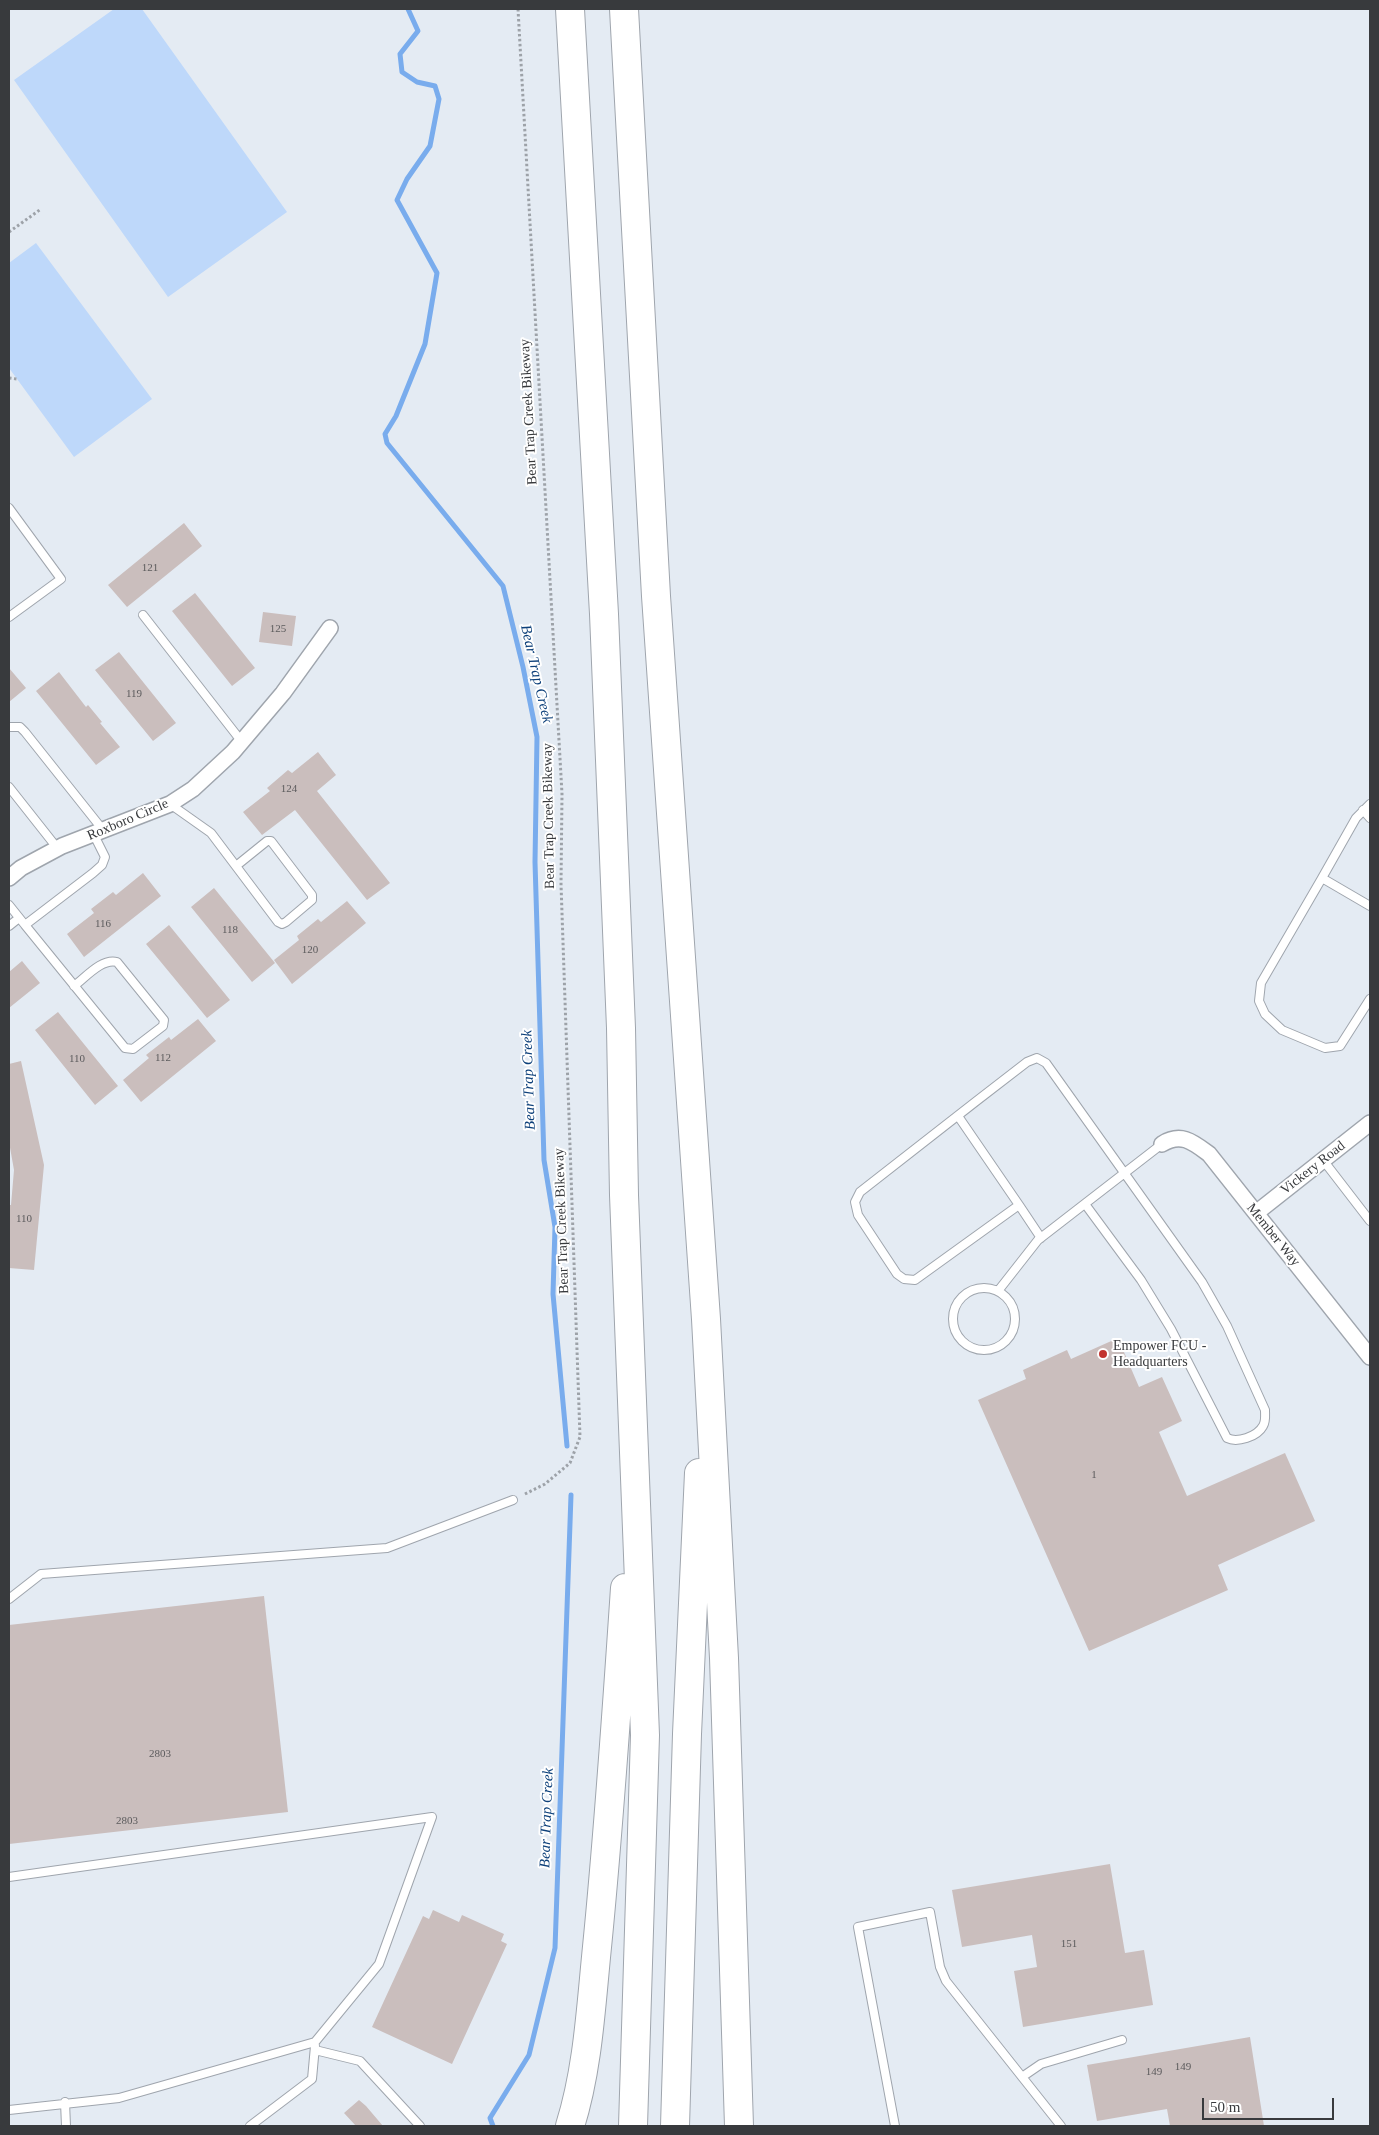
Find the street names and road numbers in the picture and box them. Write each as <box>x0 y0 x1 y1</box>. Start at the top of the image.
street label: Bear Trap Creek Bikeway <box>517 339 541 485</box>
street label: Bear Trap Creek Bikeway <box>539 743 559 889</box>
street label: Roxboro Circle <box>85 795 171 845</box>
street label: Vickery Road <box>1277 1138 1349 1198</box>
street label: Bear Trap Creek Bikeway <box>551 1148 573 1294</box>
street label: Member Way <box>1242 1200 1304 1270</box>

